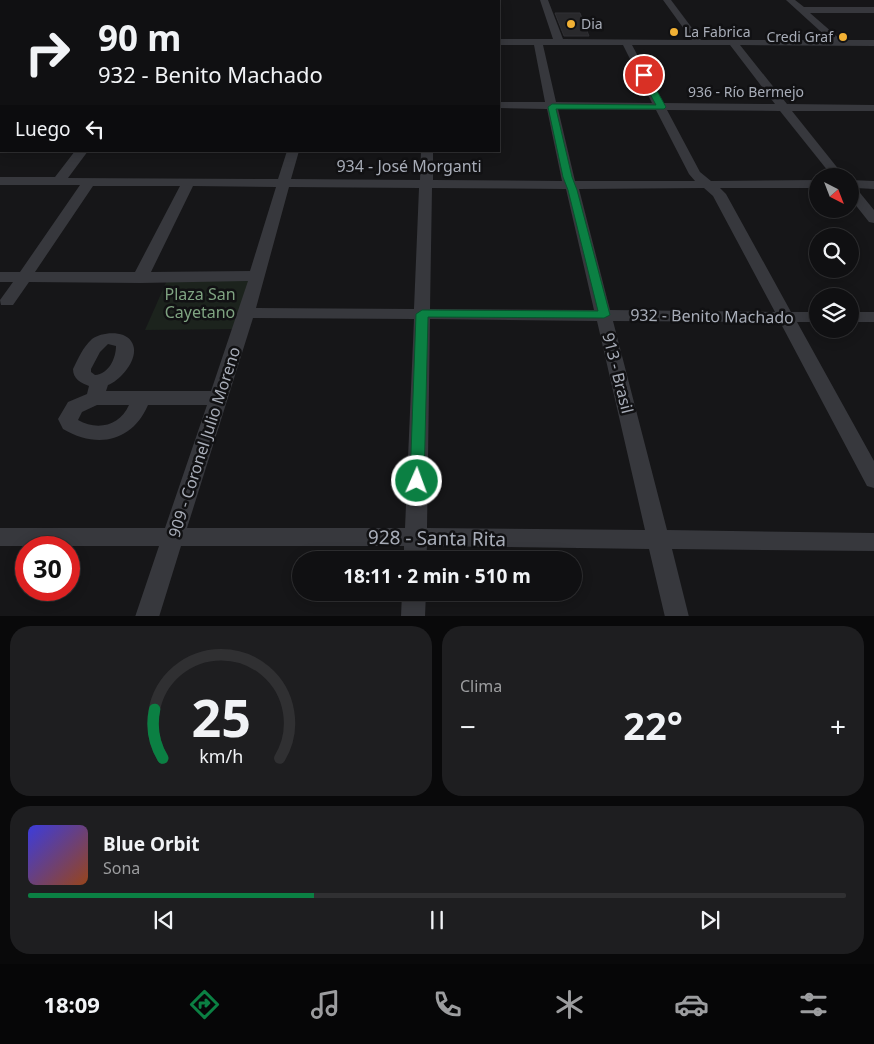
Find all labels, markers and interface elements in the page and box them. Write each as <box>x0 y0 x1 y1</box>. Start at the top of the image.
text: 90 m <box>98 14 181 61</box>
place label: Dia <box>581 14 603 33</box>
marker: Dia <box>565 18 577 30</box>
icon: right <box>15 20 80 85</box>
place label: La Fabrica <box>684 22 751 41</box>
marker: La Fabrica <box>668 26 680 38</box>
place label: Credi Graf <box>767 27 834 46</box>
marker: Credi Graf <box>837 31 849 43</box>
pin <box>623 54 665 96</box>
text: 932 - Benito Machado <box>98 59 323 89</box>
icon: arrive <box>630 61 658 89</box>
street label: 936 - Río Bermejo <box>688 82 804 101</box>
icon: left <box>81 115 109 143</box>
text: Luego <box>15 116 71 142</box>
street label: 934 - José Morganti <box>336 155 482 177</box>
north arrow <box>809 168 859 218</box>
map controls <box>809 168 859 338</box>
button: search <box>809 228 859 278</box>
park label: Plaza San Cayetano <box>164 283 236 323</box>
button: layers <box>809 288 859 338</box>
street label: 932 - Benito Machado <box>630 304 794 328</box>
street label: 913 - Brasil <box>597 330 639 416</box>
street label: 909 - Coronel Julio Moreno <box>163 344 245 540</box>
position arrow <box>390 454 442 506</box>
street label: 928 - Santa Rita <box>368 524 506 552</box>
speed limit sign: 30 <box>15 536 80 601</box>
text: 18:11 · 2 min · 510 m <box>343 563 531 589</box>
text: Clima <box>460 675 502 697</box>
text: 25 <box>191 681 251 752</box>
text: 22° <box>623 699 683 751</box>
text: − <box>460 707 476 745</box>
text: + <box>830 707 846 745</box>
text: km/h <box>199 744 243 768</box>
text: Blue Orbit <box>103 831 199 857</box>
text: Sona <box>103 857 140 879</box>
icon: previous <box>150 906 178 934</box>
icon: pause <box>423 906 451 934</box>
icon: next <box>696 906 724 934</box>
icon: directions <box>187 987 222 1022</box>
icon: music <box>308 987 343 1022</box>
icon: phone <box>430 987 465 1022</box>
icon: climate <box>552 987 587 1022</box>
icon: car <box>674 987 709 1022</box>
icon: filters <box>796 987 831 1022</box>
text: 18:09 <box>43 989 100 1019</box>

